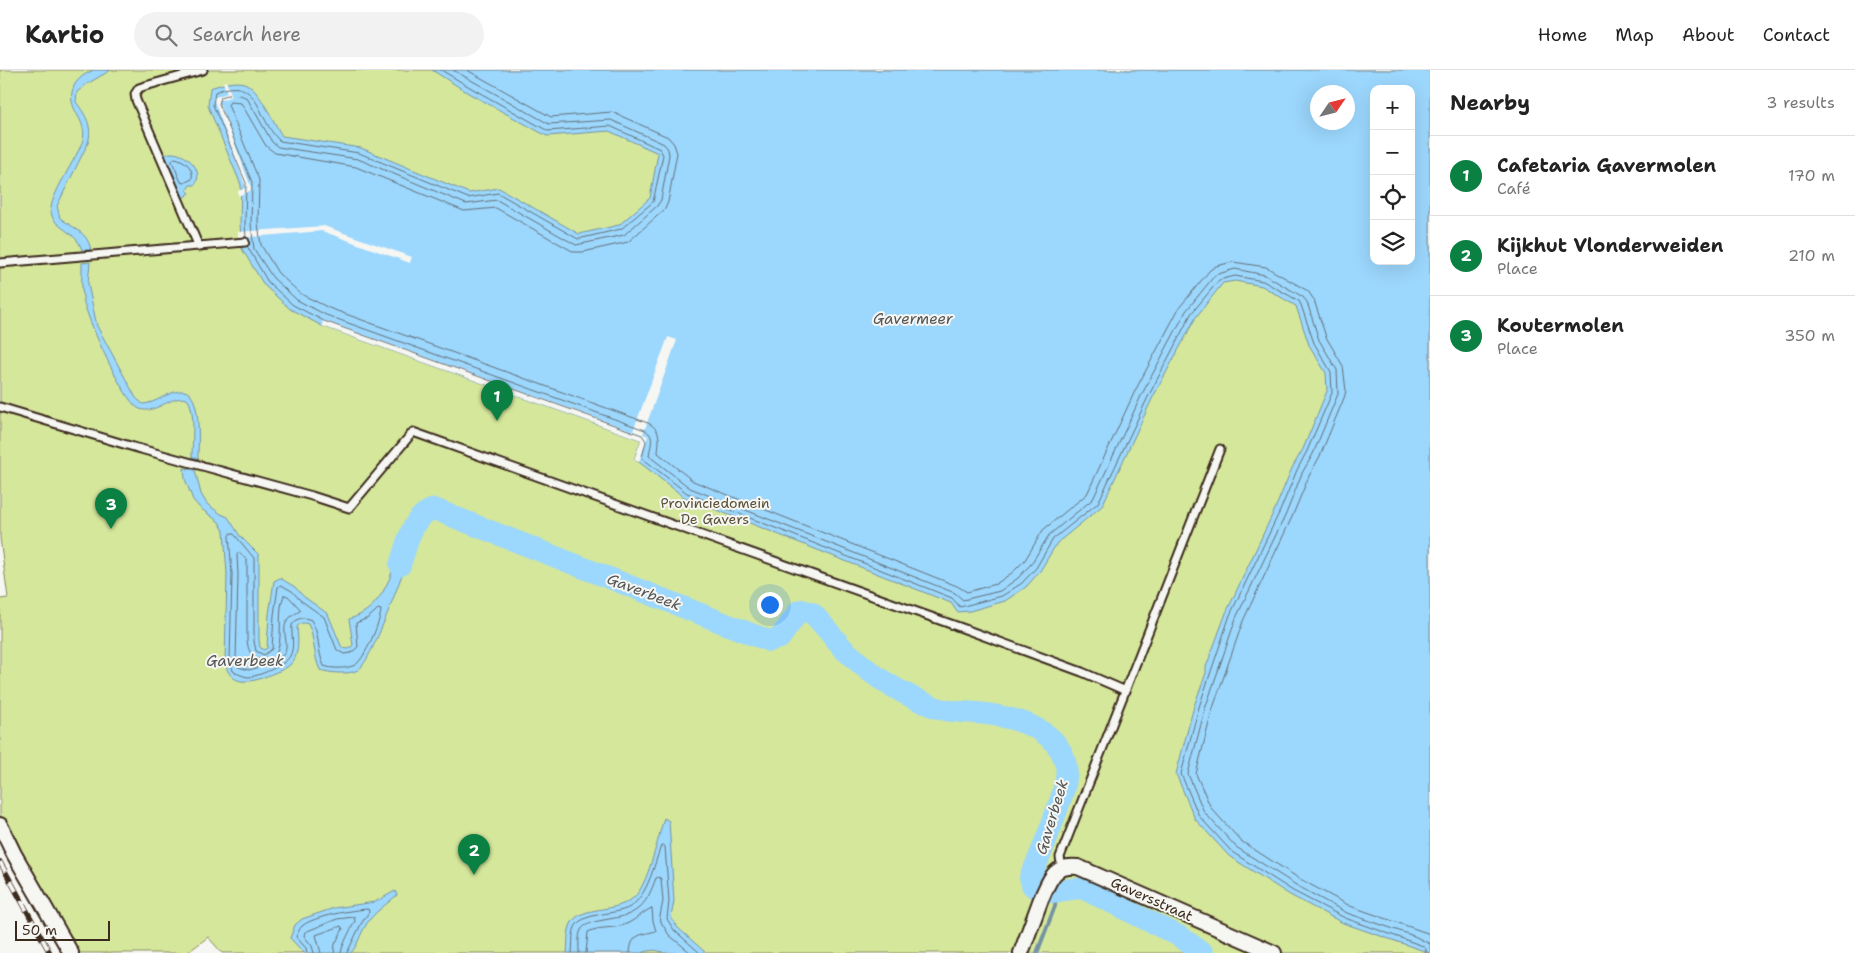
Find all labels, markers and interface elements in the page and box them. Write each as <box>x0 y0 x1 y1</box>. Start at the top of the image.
search box <box>134 12 484 57</box>
text: Kartio <box>25 19 104 51</box>
icon: search <box>152 21 180 49</box>
text: Search here <box>192 22 301 47</box>
text: Home <box>1538 23 1587 47</box>
text: Map <box>1615 23 1654 47</box>
text: About <box>1682 23 1735 47</box>
text: Contact <box>1763 23 1830 47</box>
north arrow <box>1310 85 1355 130</box>
map controls <box>1370 85 1415 265</box>
button: + <box>1370 85 1415 130</box>
text: Nearby <box>1450 89 1530 117</box>
text: 3 results <box>1766 92 1835 113</box>
button: − <box>1370 130 1415 175</box>
text: Cafetaria Gavermolen <box>1497 153 1716 178</box>
text: 1 <box>1462 165 1470 186</box>
text: 170 m <box>1788 165 1835 186</box>
button: locate <box>1370 175 1415 220</box>
text: Café <box>1497 178 1531 199</box>
button: layers <box>1370 220 1415 265</box>
text: Kijkhut Vlonderweiden <box>1497 233 1723 258</box>
text: 2 <box>1460 245 1472 266</box>
text: 210 m <box>1788 245 1835 266</box>
text: Place <box>1497 258 1538 279</box>
water label: Gavermeer <box>873 309 954 329</box>
text: Koutermolen <box>1497 313 1624 338</box>
text: 3 <box>1460 325 1472 346</box>
text: 350 m <box>1784 325 1835 346</box>
text: Place <box>1497 338 1538 359</box>
pin: 1 <box>481 380 513 421</box>
pin: 3 <box>95 488 127 529</box>
park label: Provinciedomein De Gavers <box>660 494 770 528</box>
water label: Gaverbeek <box>604 569 684 615</box>
your location <box>757 592 783 618</box>
water label: Gaverbeek <box>206 651 284 671</box>
water label: Gaverbeek <box>1031 777 1073 857</box>
pin: 2 <box>458 834 490 875</box>
street label: Gaversstraat <box>1108 873 1196 925</box>
scale bar <box>15 918 110 941</box>
text: 50 m <box>22 921 57 939</box>

